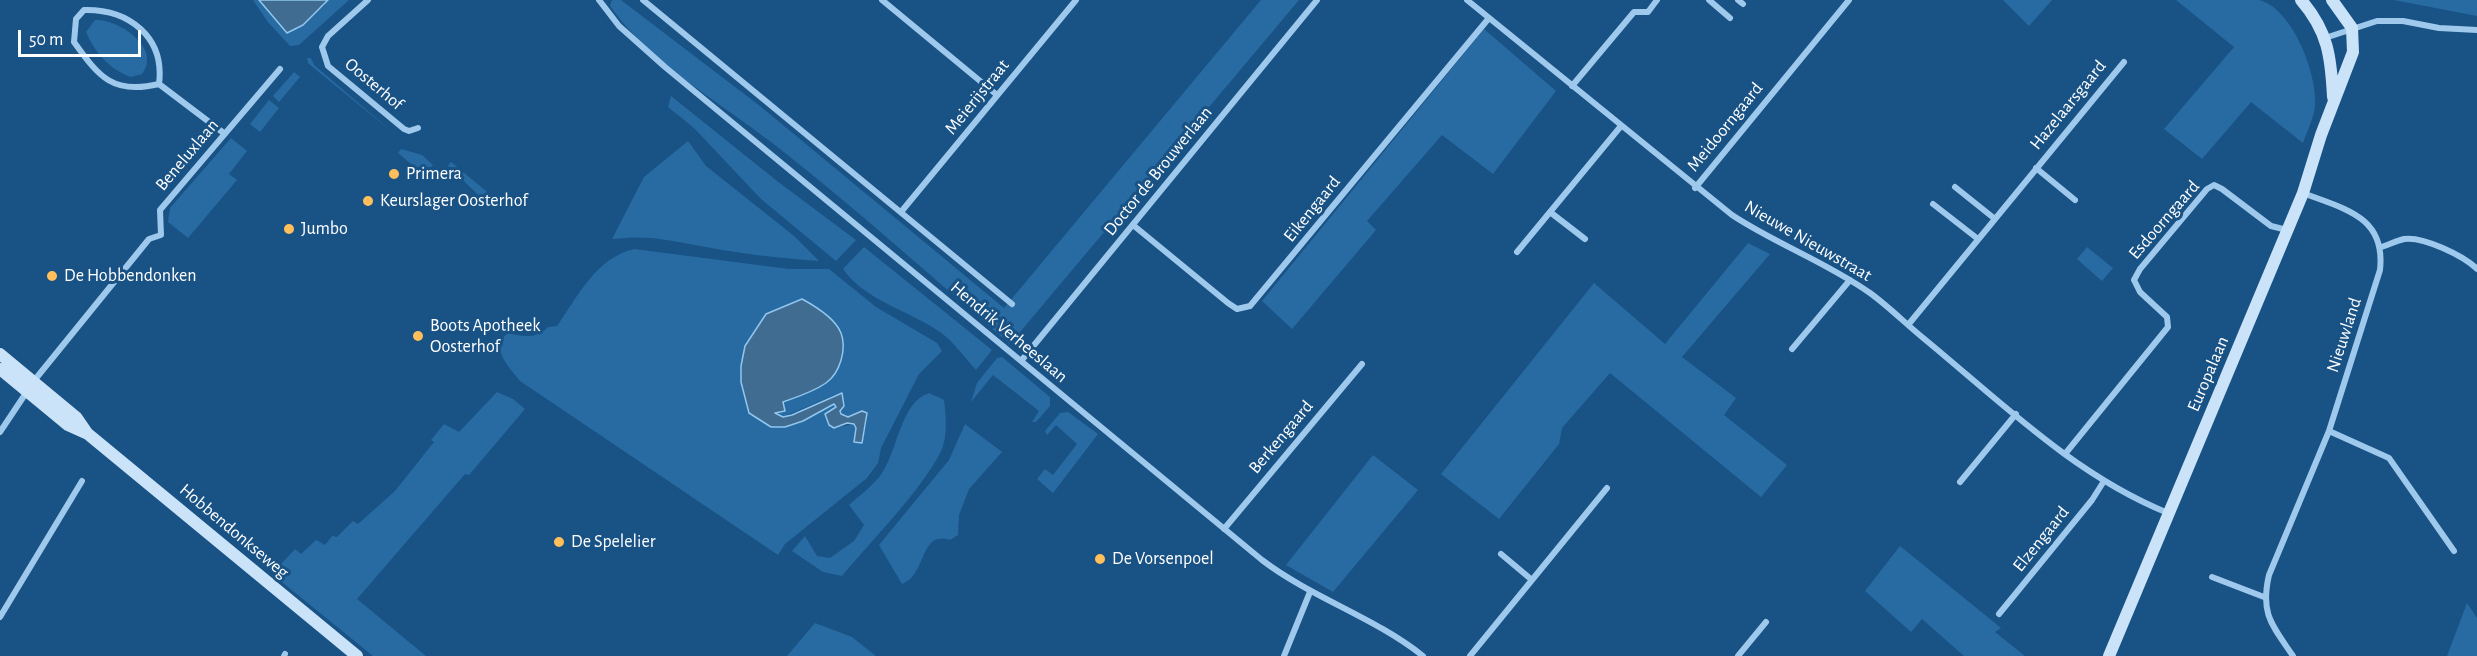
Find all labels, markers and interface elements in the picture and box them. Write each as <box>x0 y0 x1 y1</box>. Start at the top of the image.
scale bar <box>21 18 144 56</box>
text: 50 m <box>29 31 63 49</box>
street label: Oosterhof <box>340 53 408 115</box>
street label: Meierijstraat <box>940 55 1014 139</box>
street label: Hazelaarsgaard <box>2025 56 2111 154</box>
street label: Meidoorngaard <box>1682 78 1768 176</box>
street label: Doctor de Brouwerlaan <box>1099 102 1217 240</box>
street label: Beneluxlaan <box>151 115 223 195</box>
place label: Primera <box>406 163 462 185</box>
marker: Primera <box>387 167 401 181</box>
street label: Eikengaard <box>1279 172 1345 246</box>
street label: Esdoorngaard <box>2124 176 2204 264</box>
place label: Keurslager Oosterhof <box>380 190 528 212</box>
marker: Keurslager Oosterhof <box>361 194 375 208</box>
street label: Nieuwe Nieuwstraat <box>1740 196 1876 286</box>
place label: Jumbo <box>301 218 348 240</box>
marker: Jumbo <box>282 222 296 236</box>
place label: De Hobbendonken <box>64 265 197 287</box>
marker: De Hobbendonken <box>45 269 59 283</box>
street label: Hendrik Verheeslaan <box>946 277 1072 387</box>
street label: Nieuwland <box>2322 295 2366 375</box>
place label: Boots Apotheek Oosterhof <box>430 315 540 358</box>
marker: Boots Apotheek Oosterhof <box>411 329 425 343</box>
street label: Europalaan <box>2183 333 2233 415</box>
street label: Berkengaard <box>1244 396 1318 478</box>
street label: Hobbendonkseweg <box>175 479 293 583</box>
street label: Elzengaard <box>2008 502 2074 576</box>
place label: De Spelelier <box>571 531 656 553</box>
marker: De Spelelier <box>552 535 566 549</box>
place label: De Vorsenpoel <box>1112 548 1214 570</box>
marker: De Vorsenpoel <box>1093 552 1107 566</box>

